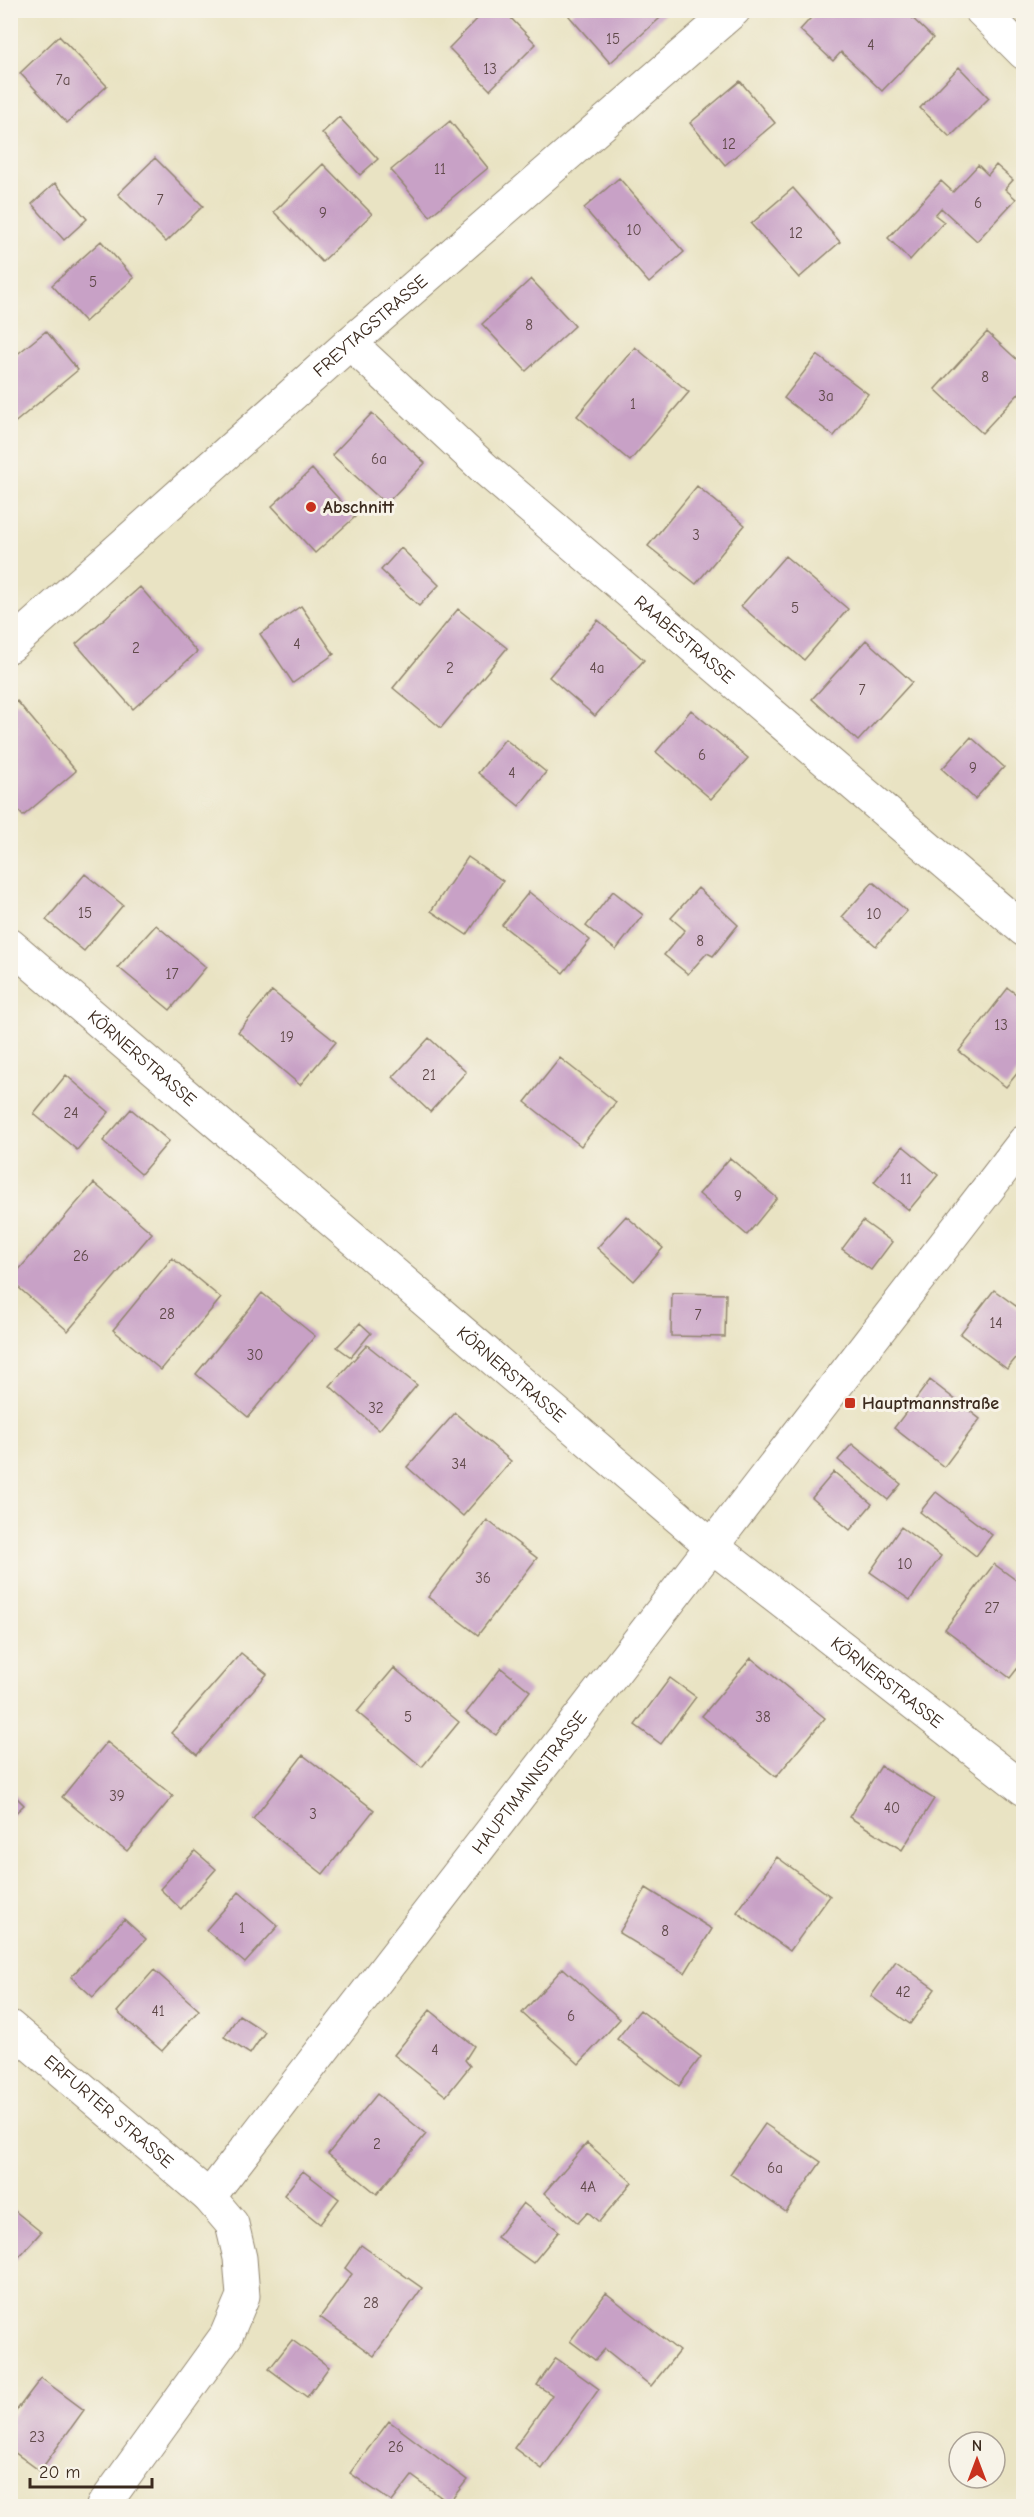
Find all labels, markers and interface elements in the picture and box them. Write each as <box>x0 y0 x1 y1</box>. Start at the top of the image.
house number: 15 <box>606 30 620 48</box>
house number: 4 <box>867 36 875 54</box>
house number: 13 <box>483 60 497 78</box>
house number: 7a <box>56 71 70 89</box>
house number: 12 <box>722 135 736 153</box>
house number: 11 <box>434 160 446 178</box>
house number: 7 <box>156 191 164 209</box>
house number: 6 <box>974 194 982 212</box>
house number: 9 <box>319 204 327 222</box>
house number: 10 <box>626 221 642 239</box>
house number: 12 <box>789 224 803 242</box>
street label: FREYTAGSTRASSE <box>309 270 432 382</box>
house number: 5 <box>89 273 97 291</box>
house number: 8 <box>525 316 533 334</box>
house number: 8 <box>981 368 989 386</box>
house number: 3a <box>818 387 834 405</box>
house number: 1 <box>630 395 636 413</box>
house number: 6a <box>371 450 387 468</box>
place label: Abschnitt <box>323 497 395 518</box>
marker: Abschnitt <box>304 500 318 514</box>
house number: 3 <box>692 526 700 544</box>
street label: RAABESTRASSE <box>630 591 739 689</box>
house number: 5 <box>791 599 799 617</box>
house number: 4 <box>293 635 301 653</box>
house number: 2 <box>132 639 140 657</box>
house number: 2 <box>446 659 454 677</box>
house number: 4a <box>589 659 605 677</box>
house number: 7 <box>858 681 866 699</box>
house number: 6 <box>698 746 706 764</box>
house number: 9 <box>969 759 977 777</box>
house number: 4 <box>508 764 516 782</box>
house number: 15 <box>78 904 92 922</box>
house number: 10 <box>866 905 882 923</box>
house number: 8 <box>696 932 704 950</box>
house number: 17 <box>165 965 179 983</box>
street label: KÖRNERSTRASSE <box>83 1006 201 1111</box>
house number: 13 <box>994 1016 1008 1034</box>
house number: 19 <box>280 1028 294 1046</box>
house number: 21 <box>422 1066 436 1084</box>
house number: 24 <box>63 1104 79 1122</box>
house number: 11 <box>900 1170 912 1188</box>
house number: 9 <box>734 1187 742 1205</box>
house number: 26 <box>73 1247 89 1265</box>
house number: 28 <box>159 1305 175 1323</box>
house number: 7 <box>694 1306 702 1324</box>
house number: 14 <box>989 1314 1003 1332</box>
street label: KÖRNERSTRASSE <box>452 1322 570 1427</box>
house number: 30 <box>247 1346 263 1364</box>
place label: Hauptmannstraße <box>862 1393 999 1414</box>
marker: Hauptmannstraße <box>843 1396 857 1410</box>
house number: 32 <box>368 1399 384 1417</box>
house number: 34 <box>452 1455 466 1473</box>
house number: 10 <box>897 1555 913 1573</box>
house number: 36 <box>475 1569 491 1587</box>
house number: 27 <box>985 1599 999 1617</box>
street label: KÖRNERSTRASSE <box>826 1633 947 1733</box>
street label: HAUPTMANNSTRASSE <box>468 1707 592 1858</box>
house number: 5 <box>404 1708 412 1726</box>
house number: 38 <box>755 1708 771 1726</box>
house number: 39 <box>109 1787 125 1805</box>
house number: 40 <box>884 1799 900 1817</box>
house number: 3 <box>309 1805 317 1823</box>
house number: 1 <box>239 1919 245 1937</box>
house number: 8 <box>661 1922 669 1940</box>
house number: 42 <box>895 1983 911 2001</box>
house number: 41 <box>151 2002 165 2020</box>
house number: 6 <box>567 2007 575 2025</box>
house number: 4 <box>431 2041 439 2059</box>
street label: ERFURTER STRASSE <box>40 2051 178 2173</box>
house number: 2 <box>373 2135 381 2153</box>
house number: 6a <box>767 2159 783 2177</box>
house number: 4A <box>580 2178 596 2196</box>
house number: 28 <box>363 2294 379 2312</box>
house number: 23 <box>29 2428 45 2446</box>
north arrow <box>947 2430 1007 2490</box>
text: N <box>972 2437 982 2455</box>
house number: 26 <box>388 2438 404 2456</box>
scale bar <box>30 2451 152 2489</box>
text: 20 m <box>39 2462 80 2483</box>

